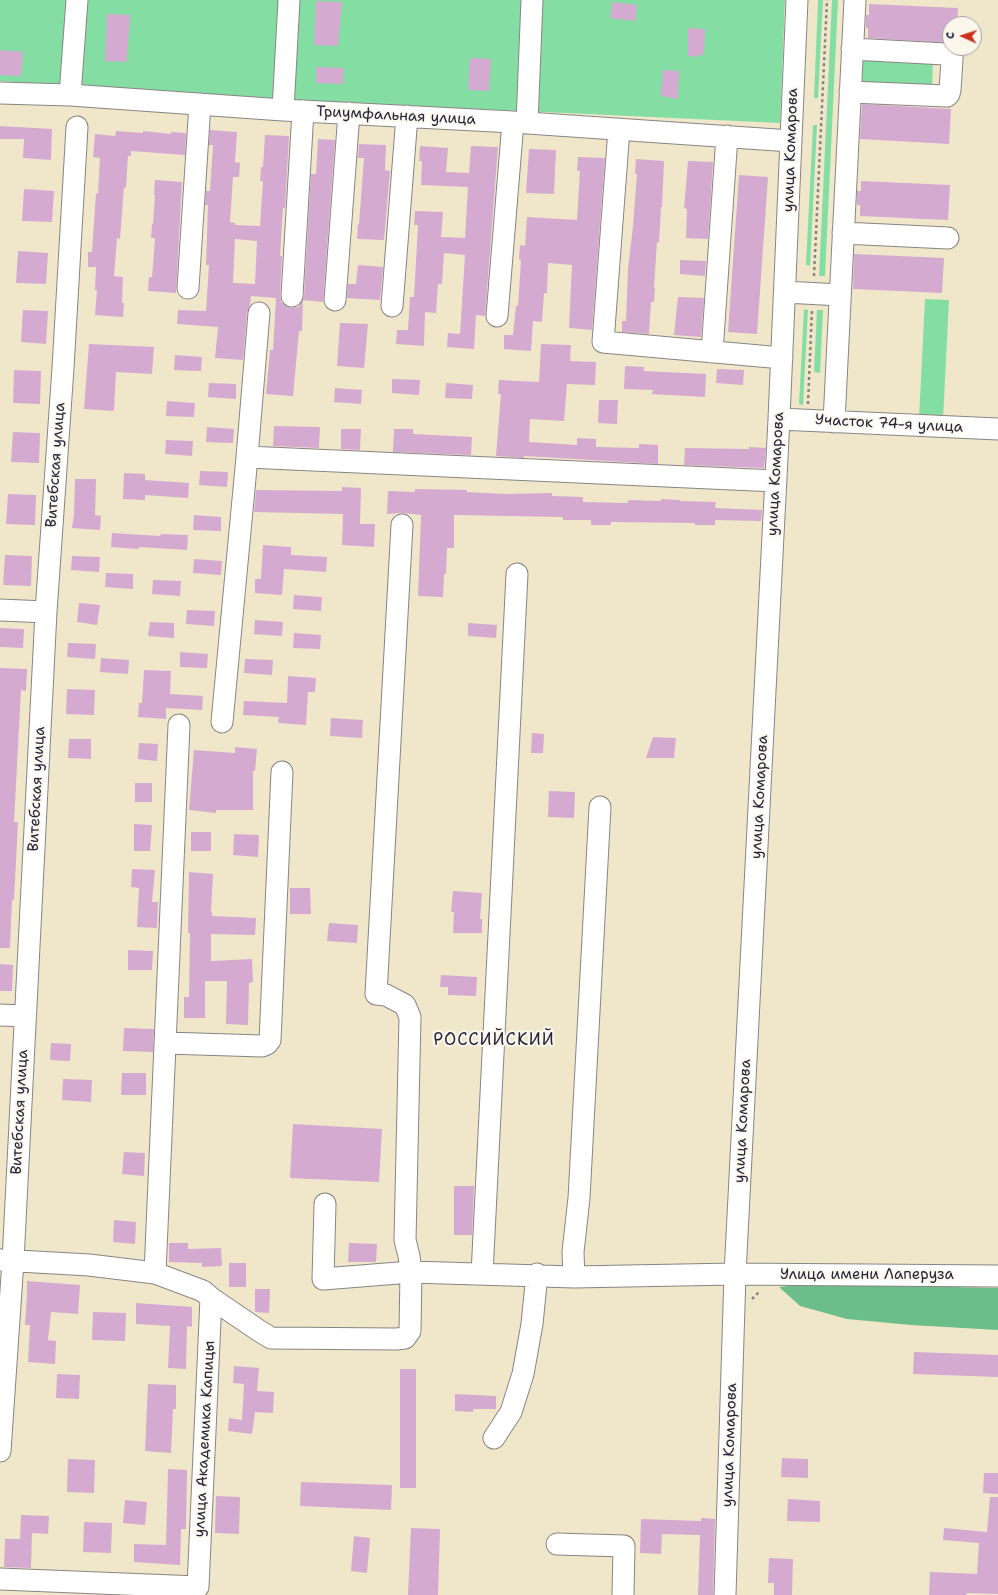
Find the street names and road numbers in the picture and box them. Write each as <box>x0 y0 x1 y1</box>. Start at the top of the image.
street label: улица Комарова <box>780 88 802 212</box>
street label: Триумфальная улица <box>316 103 476 129</box>
street label: Витебская улица <box>43 402 69 528</box>
street label: улица Комарова <box>764 411 788 537</box>
street label: Участок 74-я улица <box>815 411 963 437</box>
street label: Витебская улица <box>25 726 49 852</box>
street label: улица Комарова <box>748 734 772 860</box>
street label: Витебская улица <box>8 1049 32 1175</box>
street label: улица Комарова <box>731 1058 755 1184</box>
street label: Улица имени Лаперуза <box>780 1266 954 1284</box>
street label: улица Академика Капицы <box>191 1340 219 1538</box>
street label: улица Комарова <box>719 1383 741 1507</box>

